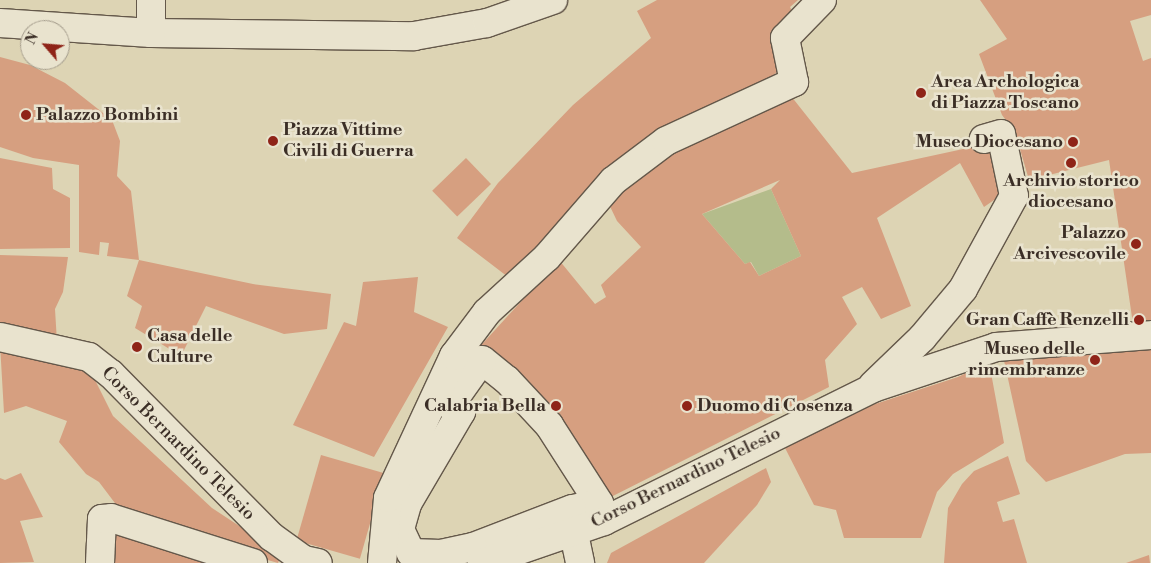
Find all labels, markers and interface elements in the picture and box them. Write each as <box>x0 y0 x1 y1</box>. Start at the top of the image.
north arrow <box>20 20 70 70</box>
text: N <box>22 30 43 48</box>
place label: Area Archologica di Piazza Toscano <box>931 72 1079 115</box>
marker: Area Archologica di Piazza Toscano <box>915 87 927 99</box>
place label: Palazzo Bombini <box>36 104 178 126</box>
marker: Palazzo Bombini <box>20 109 32 121</box>
place label: Piazza Vittime Civili di Guerra <box>283 120 414 162</box>
place label: Museo Diocesano <box>916 131 1063 153</box>
marker: Piazza Vittime Civili di Guerra <box>267 135 279 147</box>
marker: Museo Diocesano <box>1067 136 1079 148</box>
marker: Archivio storico diocesano <box>1065 157 1077 169</box>
place label: Archivio storico diocesano <box>1003 171 1139 213</box>
place label: Palazzo Arcivescovile <box>1013 223 1126 266</box>
marker: Palazzo Arcivescovile <box>1130 238 1142 250</box>
place label: Gran Caffè Renzelli <box>966 309 1129 331</box>
marker: Gran Caffè Renzelli <box>1133 314 1145 326</box>
place label: Casa delle Culture <box>147 326 232 368</box>
place label: Museo delle rimembranze <box>968 339 1085 382</box>
marker: Casa delle Culture <box>131 341 143 353</box>
marker: Museo delle rimembranze <box>1089 354 1101 366</box>
street label: Corso Bernardino Telesio <box>97 363 259 525</box>
place label: Calabria Bella <box>424 395 546 417</box>
place label: Duomo di Cosenza <box>697 395 853 417</box>
marker: Calabria Bella <box>550 400 562 412</box>
marker: Duomo di Cosenza <box>681 400 693 412</box>
street label: Corso Bernardino Telesio <box>588 423 784 533</box>

